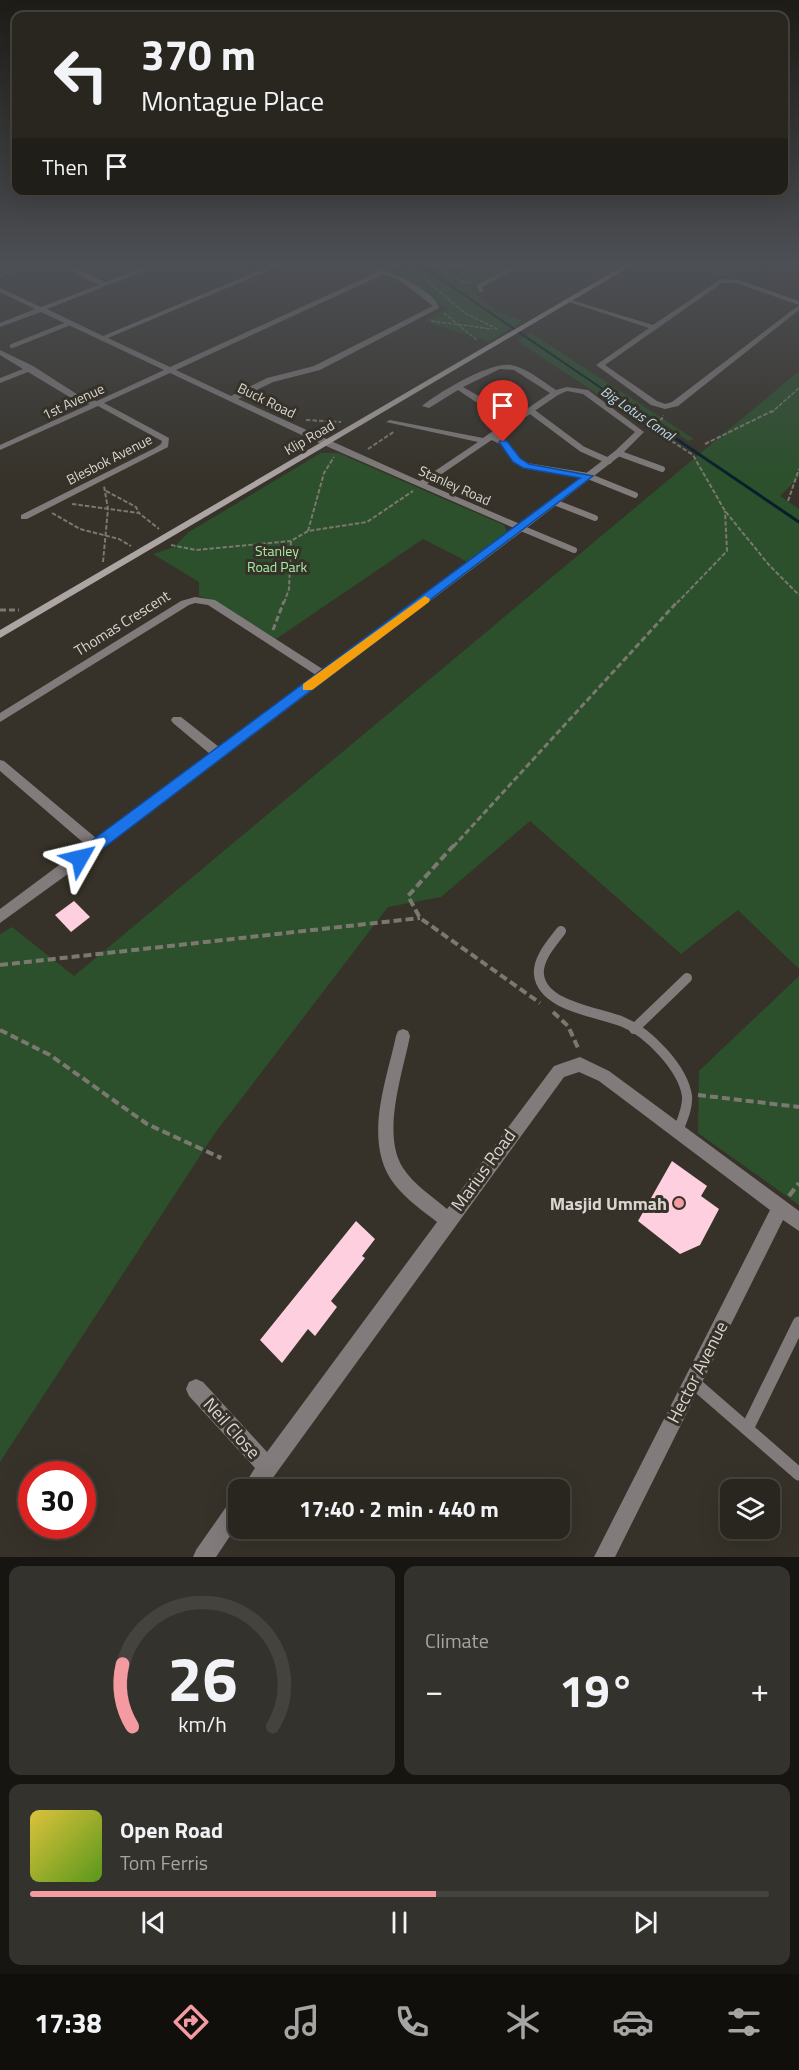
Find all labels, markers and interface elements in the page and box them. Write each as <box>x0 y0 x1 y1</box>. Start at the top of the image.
text: 370 m <box>141 22 256 86</box>
icon: left <box>42 36 120 114</box>
text: Montague Place <box>141 80 324 121</box>
text: Then <box>42 150 88 184</box>
icon: arrive <box>100 150 133 183</box>
street label: Buck Road <box>234 377 300 423</box>
street label: 1st Avenue <box>39 378 107 424</box>
pin <box>477 380 528 442</box>
water label: Big Lotus Canal <box>597 381 681 447</box>
icon: arrive <box>486 389 519 422</box>
street label: Klip Road <box>280 414 338 460</box>
street label: Blesbok Avenue <box>62 428 156 490</box>
street label: Stanley Road <box>415 460 495 510</box>
park label: Stanley Road Park <box>247 540 307 577</box>
street label: Thomas Crescent <box>70 584 175 662</box>
position arrow <box>48 826 112 890</box>
street label: Marius Road <box>444 1124 522 1216</box>
place label: Masjid Ummah <box>550 1190 667 1217</box>
marker: Masjid Ummah <box>672 1196 686 1210</box>
street label: Hector Avenue <box>660 1316 734 1428</box>
street label: Neil Close <box>197 1391 267 1465</box>
speed limit sign: 30 <box>18 1461 96 1539</box>
map controls <box>720 1479 780 1539</box>
button: layers <box>720 1479 780 1539</box>
text: 17:40 · 2 min · 440 m <box>299 1492 499 1526</box>
text: Climate <box>425 1625 489 1656</box>
text: 26 <box>167 1630 237 1725</box>
text: 19° <box>559 1656 635 1724</box>
text: − <box>425 1665 443 1715</box>
text: + <box>751 1665 769 1715</box>
text: km/h <box>178 1709 226 1741</box>
text: Open Road <box>120 1813 223 1847</box>
text: Tom Ferris <box>120 1847 208 1878</box>
icon: previous <box>137 1906 170 1939</box>
icon: pause <box>383 1906 416 1939</box>
icon: next <box>629 1906 662 1939</box>
icon: directions <box>170 2001 212 2043</box>
icon: music <box>281 2001 323 2043</box>
icon: phone <box>391 2001 433 2043</box>
icon: climate <box>502 2001 544 2043</box>
icon: car <box>612 2001 654 2043</box>
icon: filters <box>723 2001 765 2043</box>
text: 17:38 <box>34 2002 102 2043</box>

